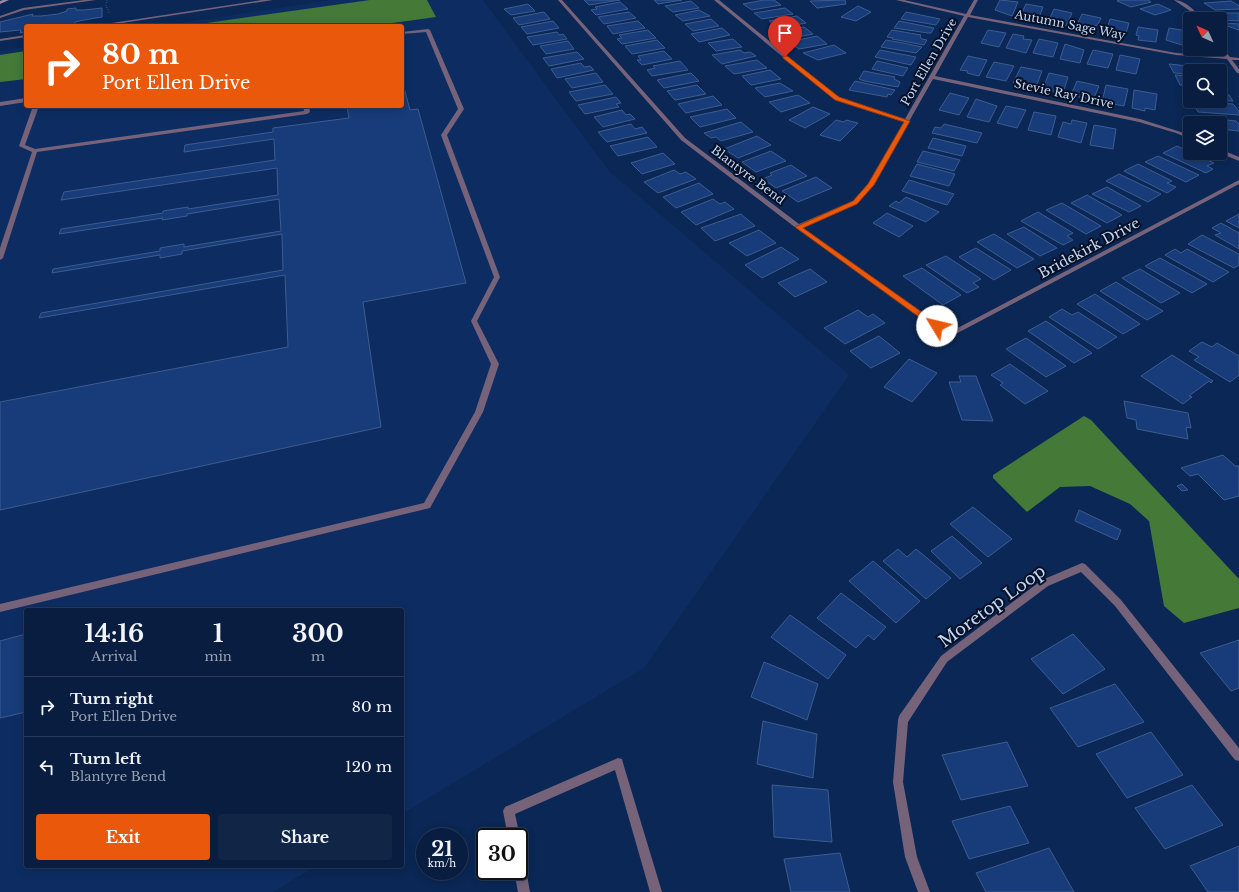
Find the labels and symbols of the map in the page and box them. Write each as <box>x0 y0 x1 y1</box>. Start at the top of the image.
street label: Autumn Sage Way <box>1012 6 1127 43</box>
north arrow <box>1183 12 1227 56</box>
street label: Port Ellen Drive <box>897 15 960 108</box>
pin <box>768 16 802 57</box>
street label: Stevie Ray Drive <box>1013 76 1115 111</box>
street label: Blantyre Bend <box>708 142 788 207</box>
street label: Bridekirk Drive <box>1035 214 1143 282</box>
position arrow <box>916 305 958 347</box>
street label: Moretop Loop <box>935 561 1050 652</box>
speed limit sign: 30 <box>476 828 528 880</box>

